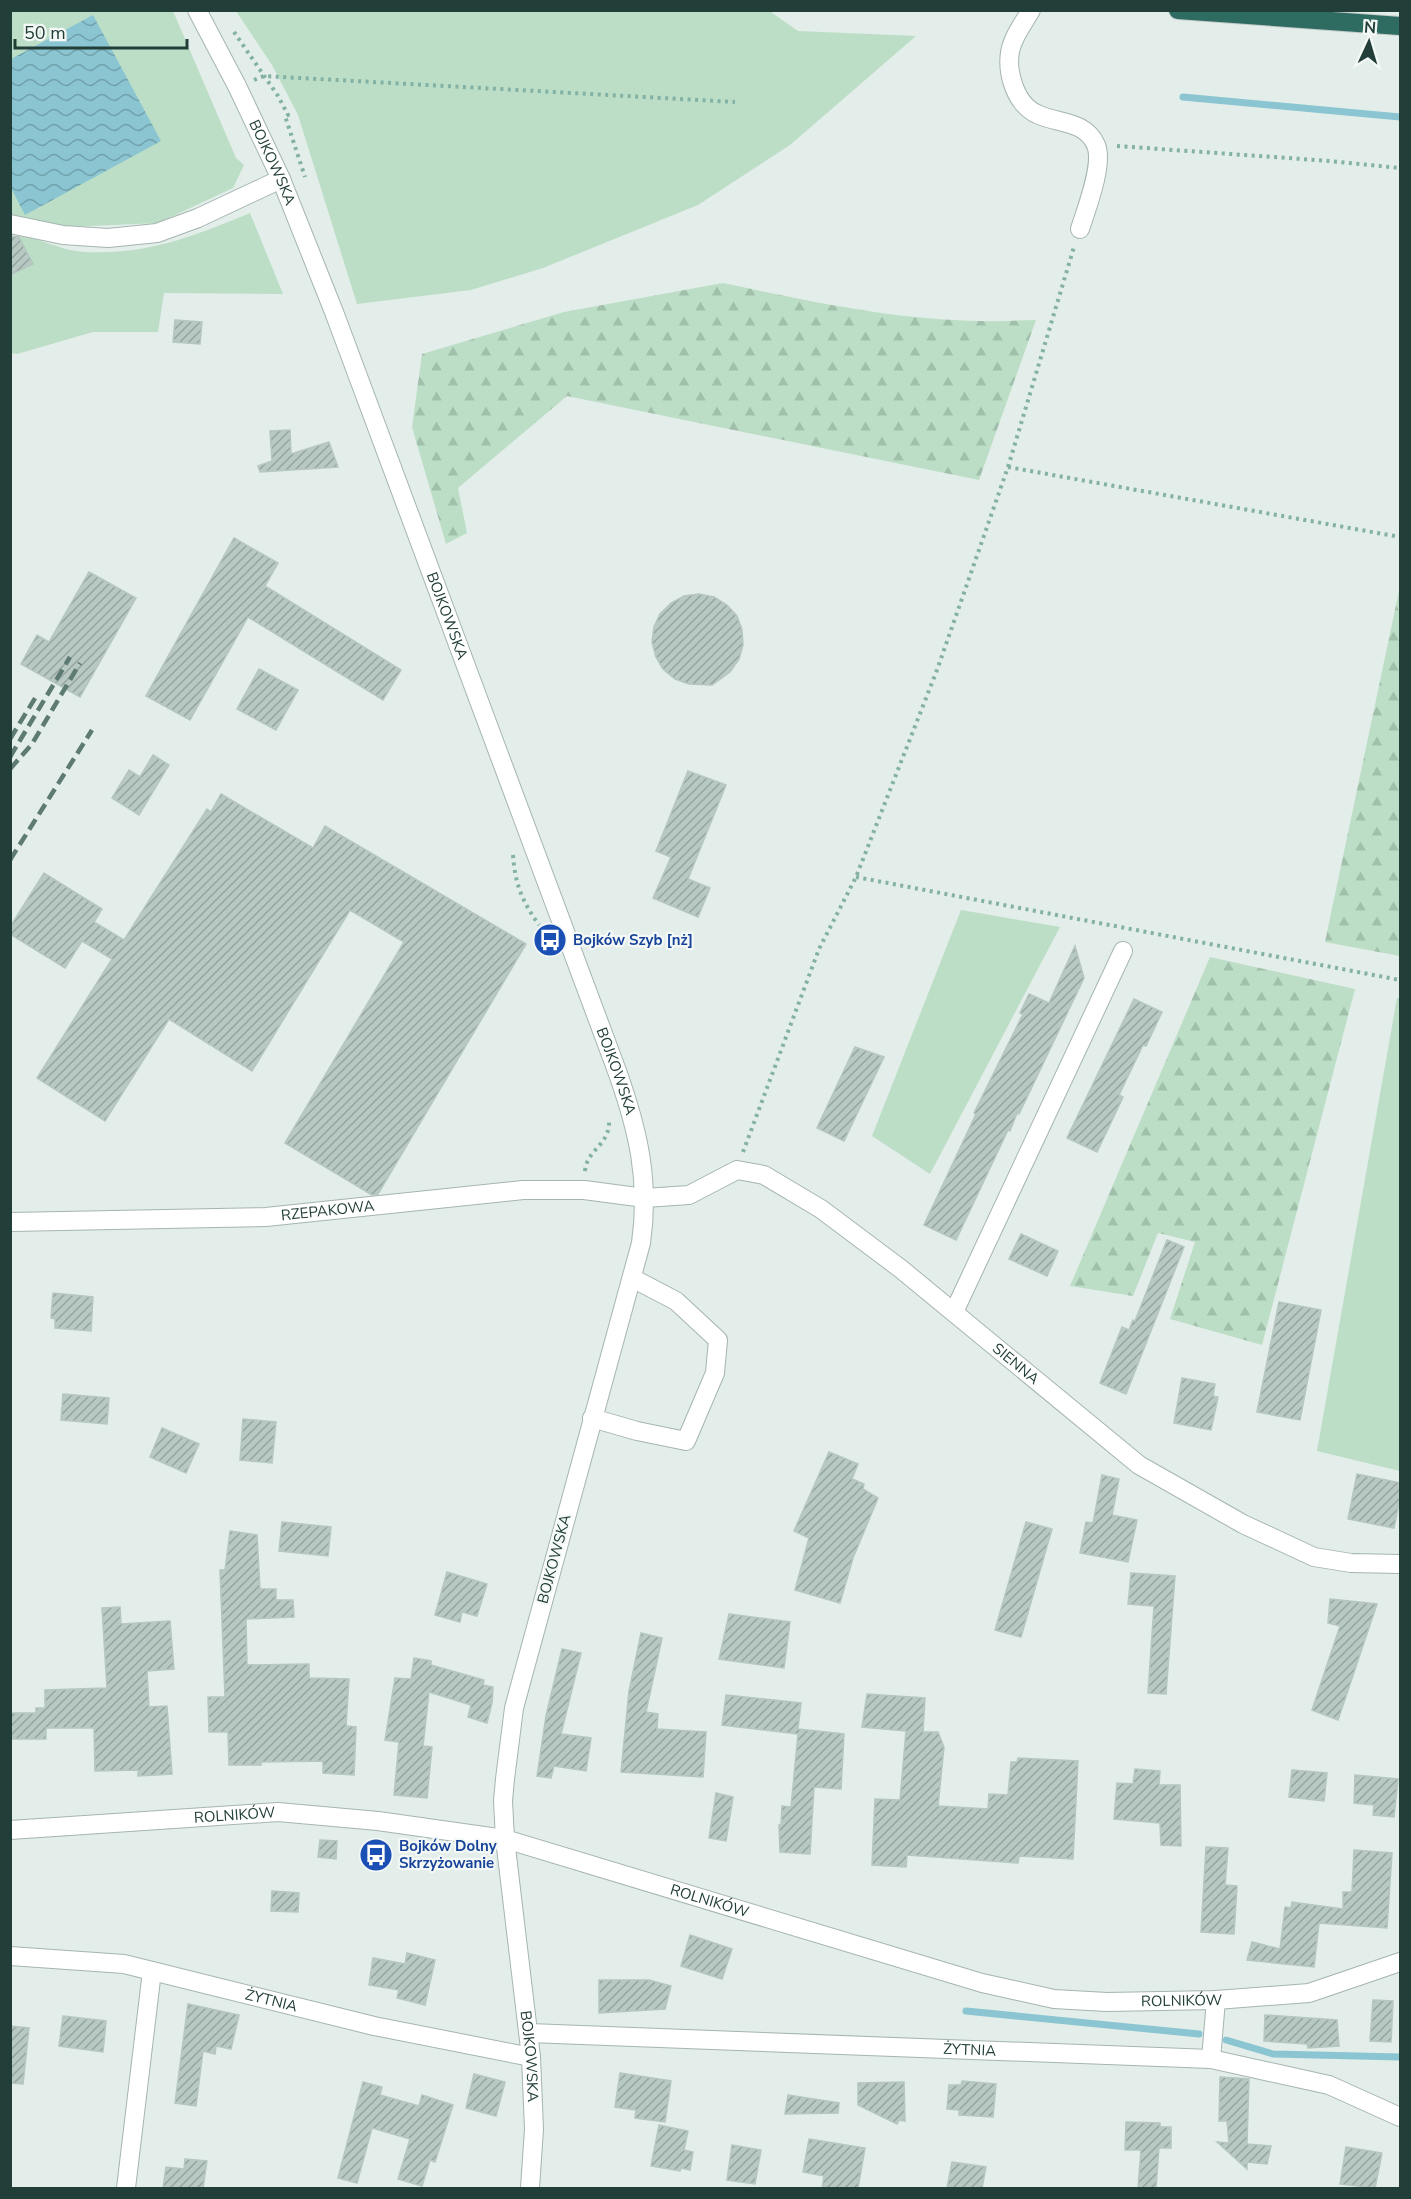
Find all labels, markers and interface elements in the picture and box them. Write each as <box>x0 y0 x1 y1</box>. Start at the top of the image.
scale bar <box>15 12 188 50</box>
north arrow <box>1339 12 1399 72</box>
text: N <box>1363 17 1377 39</box>
text: 50 m <box>24 21 66 45</box>
street label: BOJKOWSKA <box>244 116 300 208</box>
street label: BOJKOWSKA <box>422 569 473 662</box>
bus stop icon: Bojków Szyb [nż] <box>532 922 568 958</box>
place label: Bojków Szyb [nż] <box>573 930 693 950</box>
street label: BOJKOWSKA <box>592 1025 641 1118</box>
street label: RZEPAKOWA <box>280 1196 375 1225</box>
street label: SIENNA <box>988 1339 1044 1389</box>
street label: BOJKOWSKA <box>532 1512 576 1606</box>
street label: ROLNIKÓW <box>193 1802 276 1828</box>
place label: Bojków Dolny Skrzyżowanie <box>399 1836 497 1873</box>
bus stop icon: Bojków Dolny Skrzyżowanie <box>358 1837 394 1873</box>
street label: ROLNIKÓW <box>668 1879 752 1922</box>
street label: ŻYTNIA <box>243 1984 299 2017</box>
street label: ROLNIKÓW <box>1141 1989 1223 2011</box>
street label: BOJKOWSKA <box>516 2009 543 2102</box>
street label: ŻYTNIA <box>943 2039 997 2061</box>

